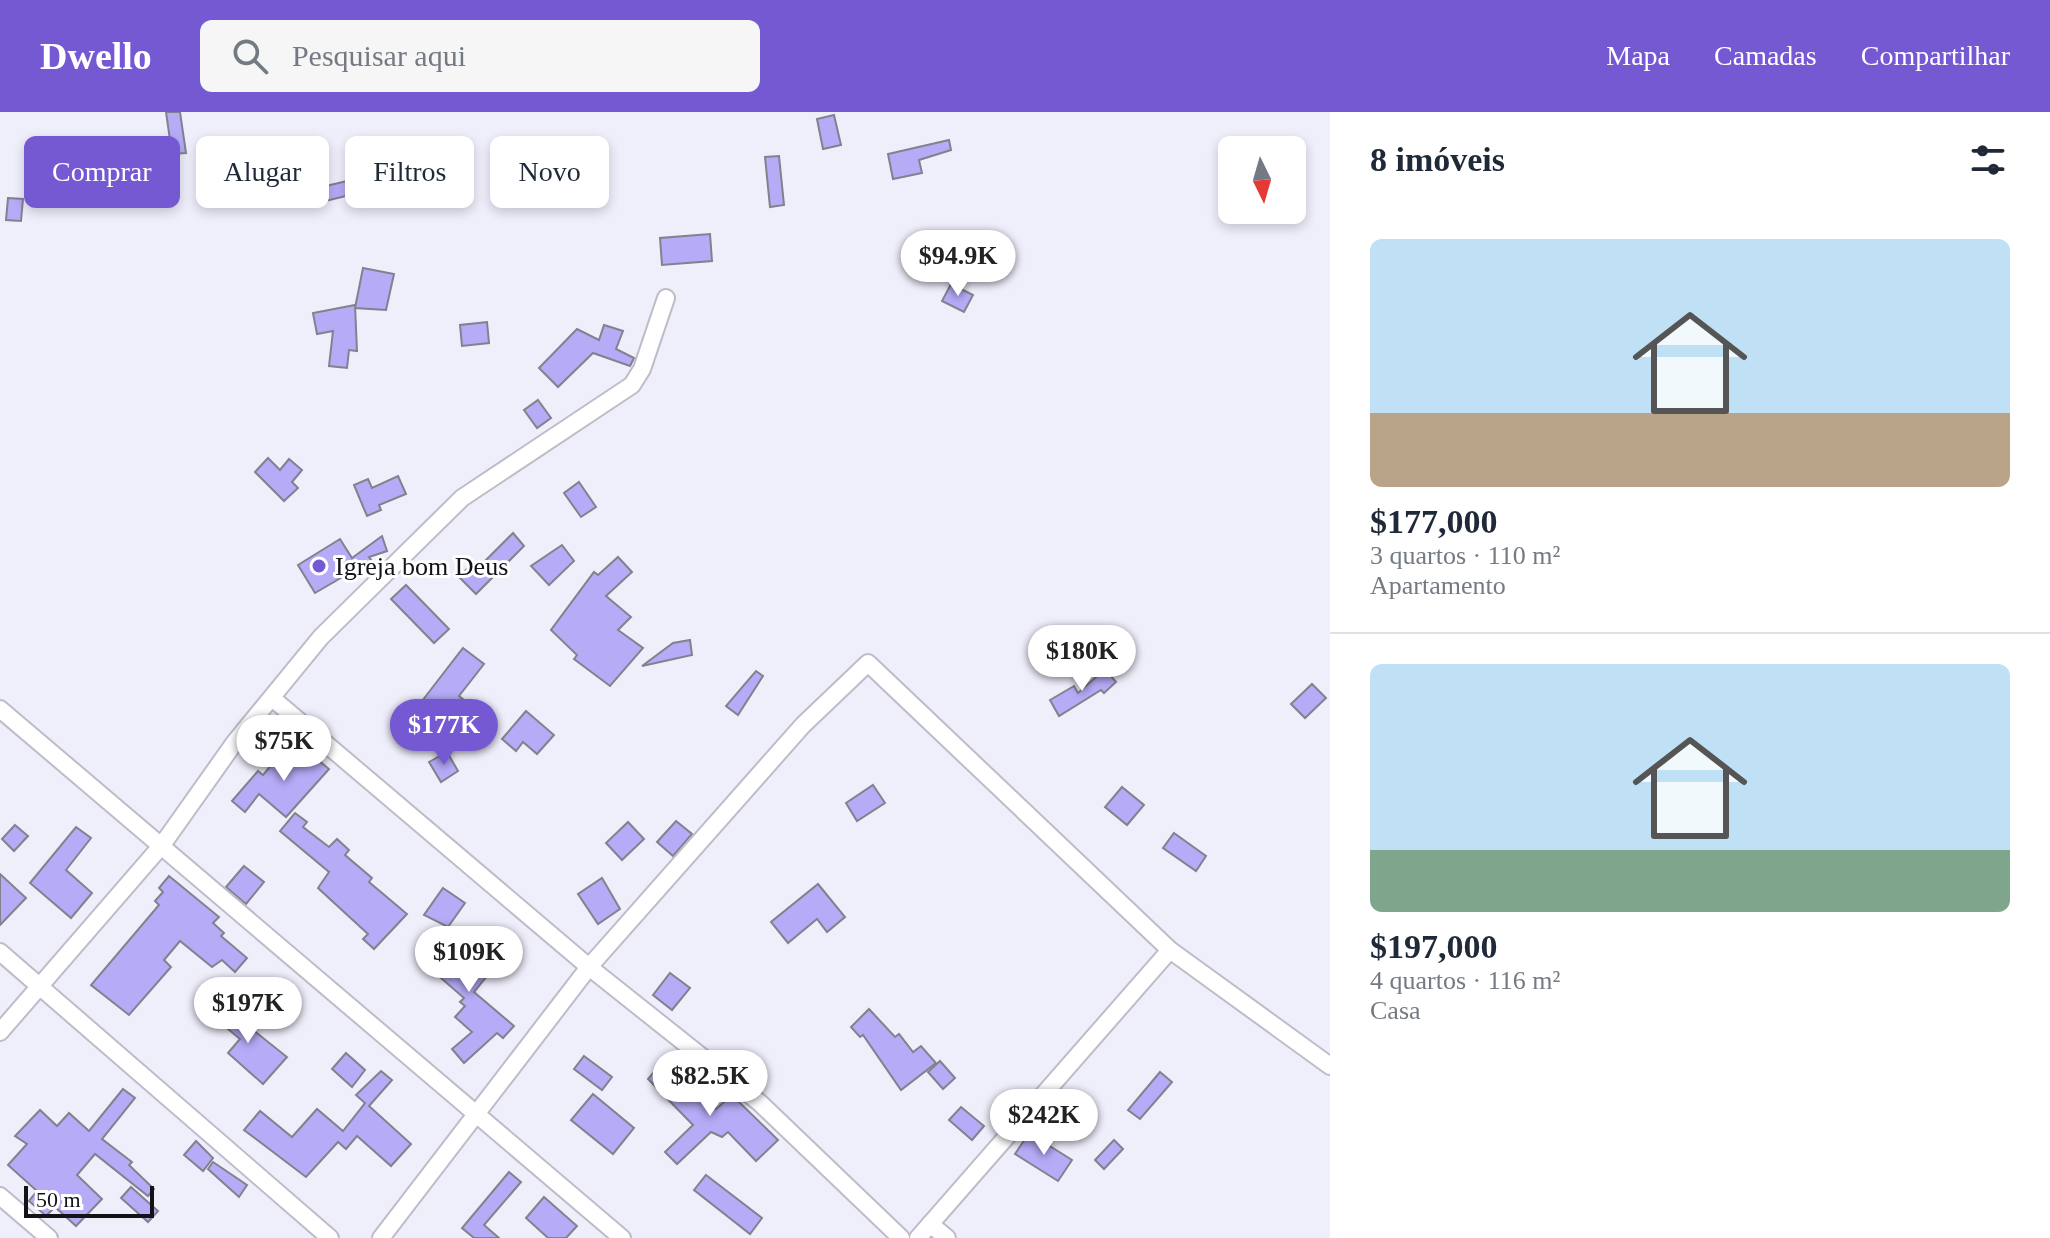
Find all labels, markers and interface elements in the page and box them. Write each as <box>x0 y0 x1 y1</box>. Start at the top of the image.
search box <box>200 20 760 92</box>
icon: search <box>228 34 272 78</box>
text: Dwello <box>40 35 152 77</box>
text: Pesquisar aqui <box>292 39 466 72</box>
text: Mapa <box>1606 40 1670 71</box>
text: Camadas <box>1714 40 1817 71</box>
text: Compartilhar <box>1861 40 2010 71</box>
chip: Comprar <box>24 136 180 208</box>
chip: Alugar <box>196 136 329 208</box>
chip: Filtros <box>345 136 474 208</box>
chip: Novo <box>490 136 609 208</box>
north arrow <box>1218 136 1306 224</box>
map controls <box>1218 136 1306 224</box>
icon: filters <box>1966 138 2010 182</box>
text: 8 imóveis <box>1370 141 1505 178</box>
pin: $94.9K <box>893 230 1023 298</box>
text: $94.9K <box>919 241 997 270</box>
icon: home <box>1618 291 1762 435</box>
text: $177,000 <box>1370 503 1498 540</box>
text: 3 quartos · 110 m² <box>1370 541 1560 570</box>
place label: Igreja bom Deus <box>335 552 508 581</box>
marker: Igreja bom Deus <box>310 557 328 575</box>
text: Apartamento <box>1370 571 1506 600</box>
pin: $180K <box>1026 625 1138 693</box>
text: $180K <box>1046 636 1118 665</box>
pin: $177K <box>388 699 500 767</box>
text: $177K <box>408 710 480 739</box>
pin: $75K <box>237 715 331 783</box>
icon: home <box>1618 716 1762 860</box>
text: $75K <box>254 726 314 755</box>
pin: $109K <box>413 926 525 994</box>
text: $197,000 <box>1370 928 1498 965</box>
text: $109K <box>433 937 505 966</box>
text: 4 quartos · 116 m² <box>1370 966 1560 995</box>
pin: $197K <box>192 977 304 1045</box>
text: $197K <box>212 988 284 1017</box>
text: Casa <box>1370 996 1421 1025</box>
pin: $82.5K <box>645 1050 775 1118</box>
text: $82.5K <box>671 1061 749 1090</box>
pin: $242K <box>988 1089 1100 1157</box>
text: $242K <box>1008 1100 1080 1129</box>
scale bar <box>24 1182 154 1218</box>
text: 50 m <box>36 1187 81 1212</box>

